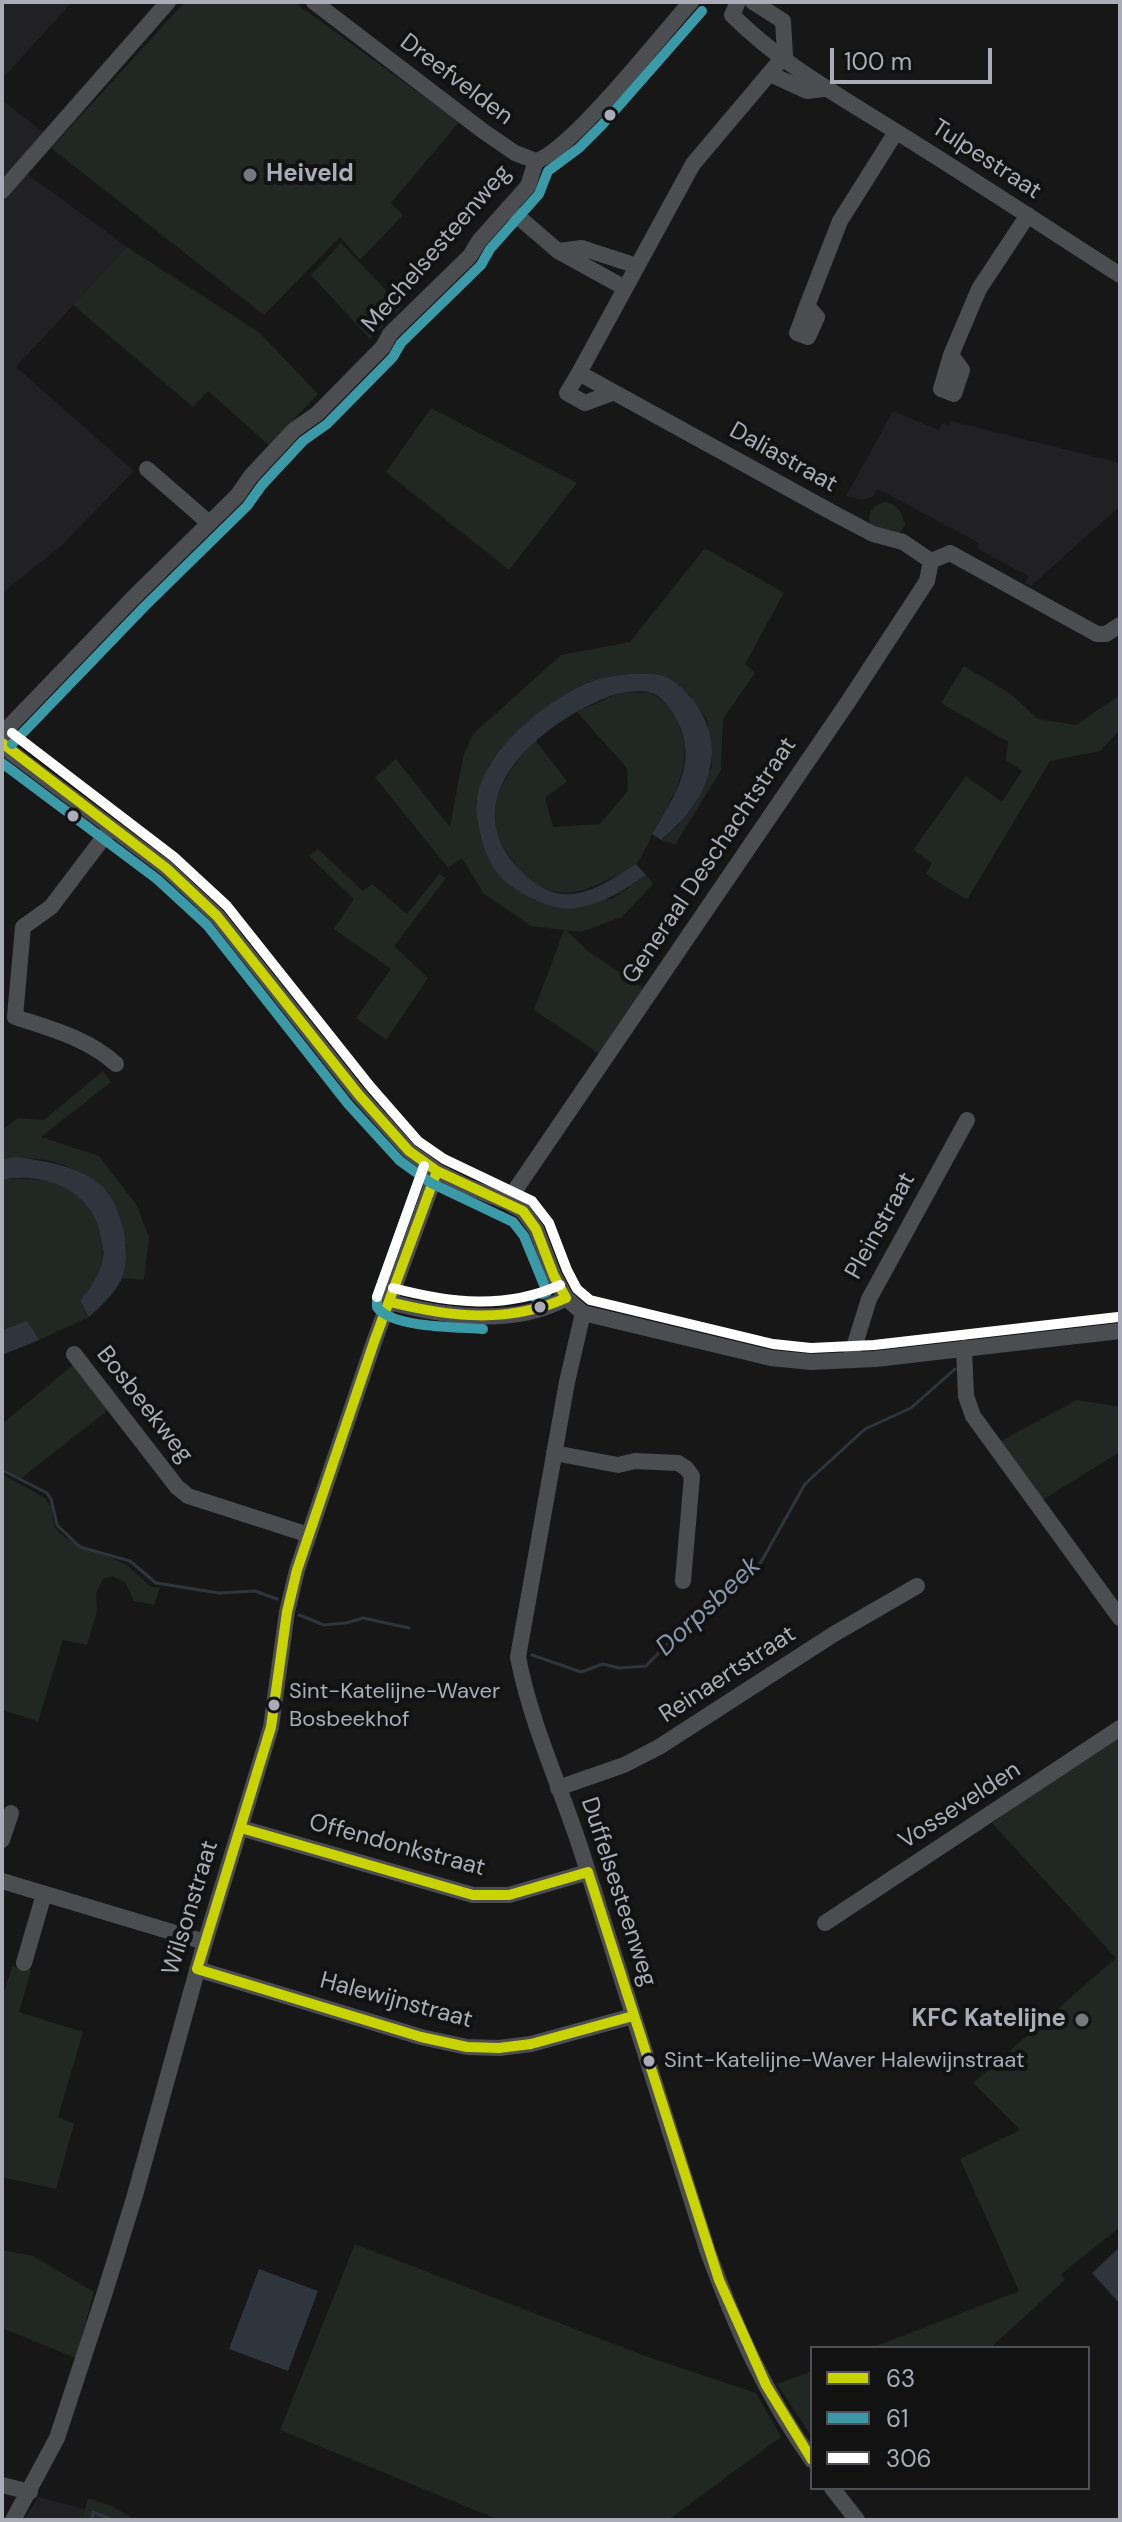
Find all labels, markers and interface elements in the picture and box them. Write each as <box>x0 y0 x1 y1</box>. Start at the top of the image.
street label: Dreefvelden <box>394 28 518 132</box>
scale bar <box>834 32 996 82</box>
text: 100 m <box>844 46 912 77</box>
unlabelled marker <box>602 107 618 123</box>
street label: Tulpestraat <box>926 114 1046 206</box>
street label: Mechelsesteenweg <box>356 159 518 339</box>
place label: Heiveld <box>266 161 354 189</box>
marker: Heiveld <box>241 166 259 184</box>
street label: Daliastraat <box>724 417 842 499</box>
street label: Generaal Deschachtstraat <box>617 732 803 990</box>
unlabelled marker <box>65 808 81 824</box>
street label: Pleinstraat <box>840 1168 922 1284</box>
unlabelled marker <box>532 1299 548 1315</box>
street label: Bosbeekweg <box>90 1341 198 1469</box>
water label: Dorpsbeek <box>650 1551 768 1663</box>
street label: Reinaertstraat <box>654 1620 802 1730</box>
place label: Sint-Katelijne-Waver Bosbeekhof <box>289 1679 500 1730</box>
marker: Sint-Katelijne-Waver Bosbeekhof <box>266 1697 282 1713</box>
street label: Vossevelden <box>894 1756 1026 1856</box>
street label: Duffelsesteenweg <box>574 1794 662 1990</box>
street label: Offendonkstraat <box>306 1809 488 1883</box>
street label: Wilsonstraat <box>157 1837 225 1979</box>
street label: Halewijnstraat <box>317 1967 475 2035</box>
place label: KFC Katelijne <box>912 2006 1066 2034</box>
marker: KFC Katelijne <box>1073 2011 1091 2029</box>
place label: Sint-Katelijne-Waver Halewijnstraat <box>664 2048 1025 2074</box>
marker: Sint-Katelijne-Waver Halewijnstraat <box>641 2053 657 2069</box>
legend <box>810 2346 1090 2490</box>
text: 63 <box>886 2363 915 2394</box>
text: 61 <box>886 2403 909 2434</box>
text: 306 <box>886 2443 932 2474</box>

